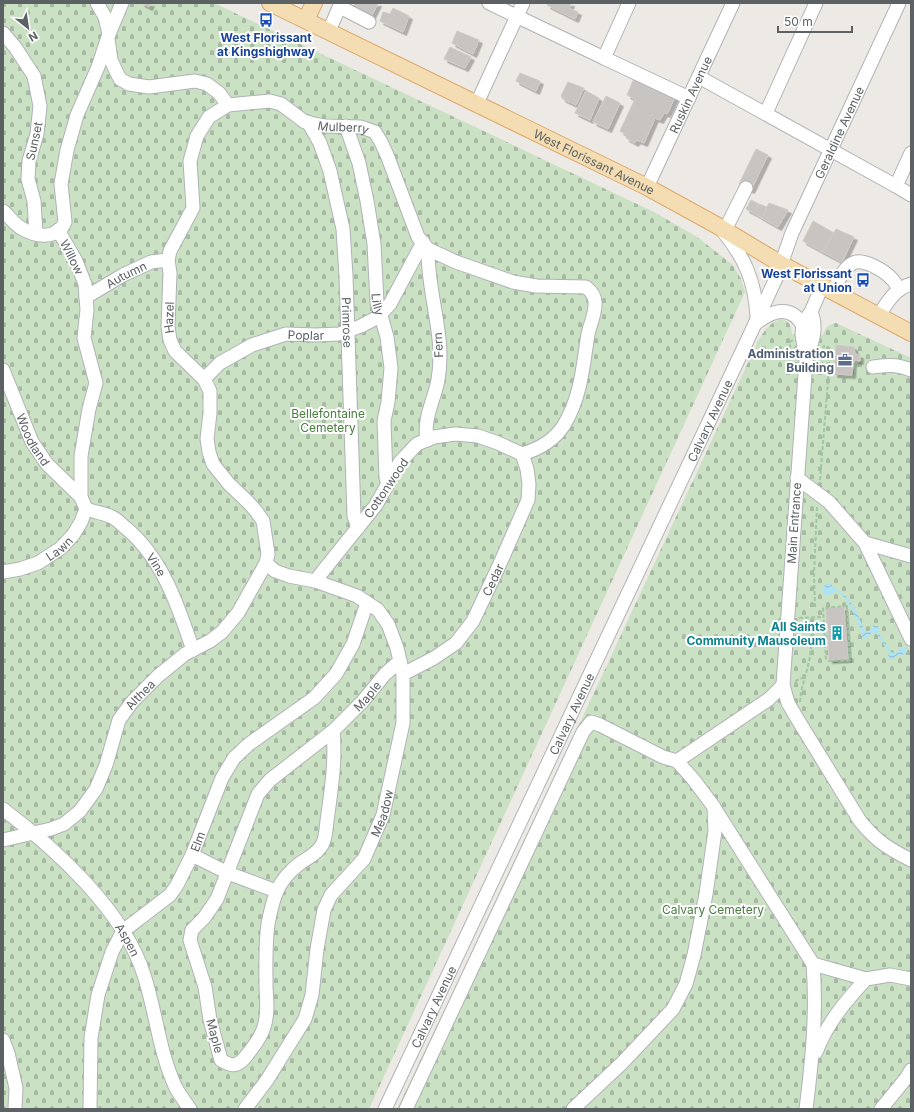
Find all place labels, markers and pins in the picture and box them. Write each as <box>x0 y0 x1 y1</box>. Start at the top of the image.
bus stop icon: West Florissant at Kingshighway <box>258 12 274 28</box>
place label: West Florissant at Kingshighway <box>217 30 316 59</box>
place label: West Florissant at Union <box>761 266 853 295</box>
bus stop icon: West Florissant at Union <box>855 272 871 288</box>
place label: Administration Building <box>748 346 834 375</box>
office icon: Administration Building <box>837 352 853 368</box>
place label: All Saints Community Mausoleum <box>686 619 826 648</box>
building icon: All Saints Community Mausoleum <box>829 625 845 641</box>

